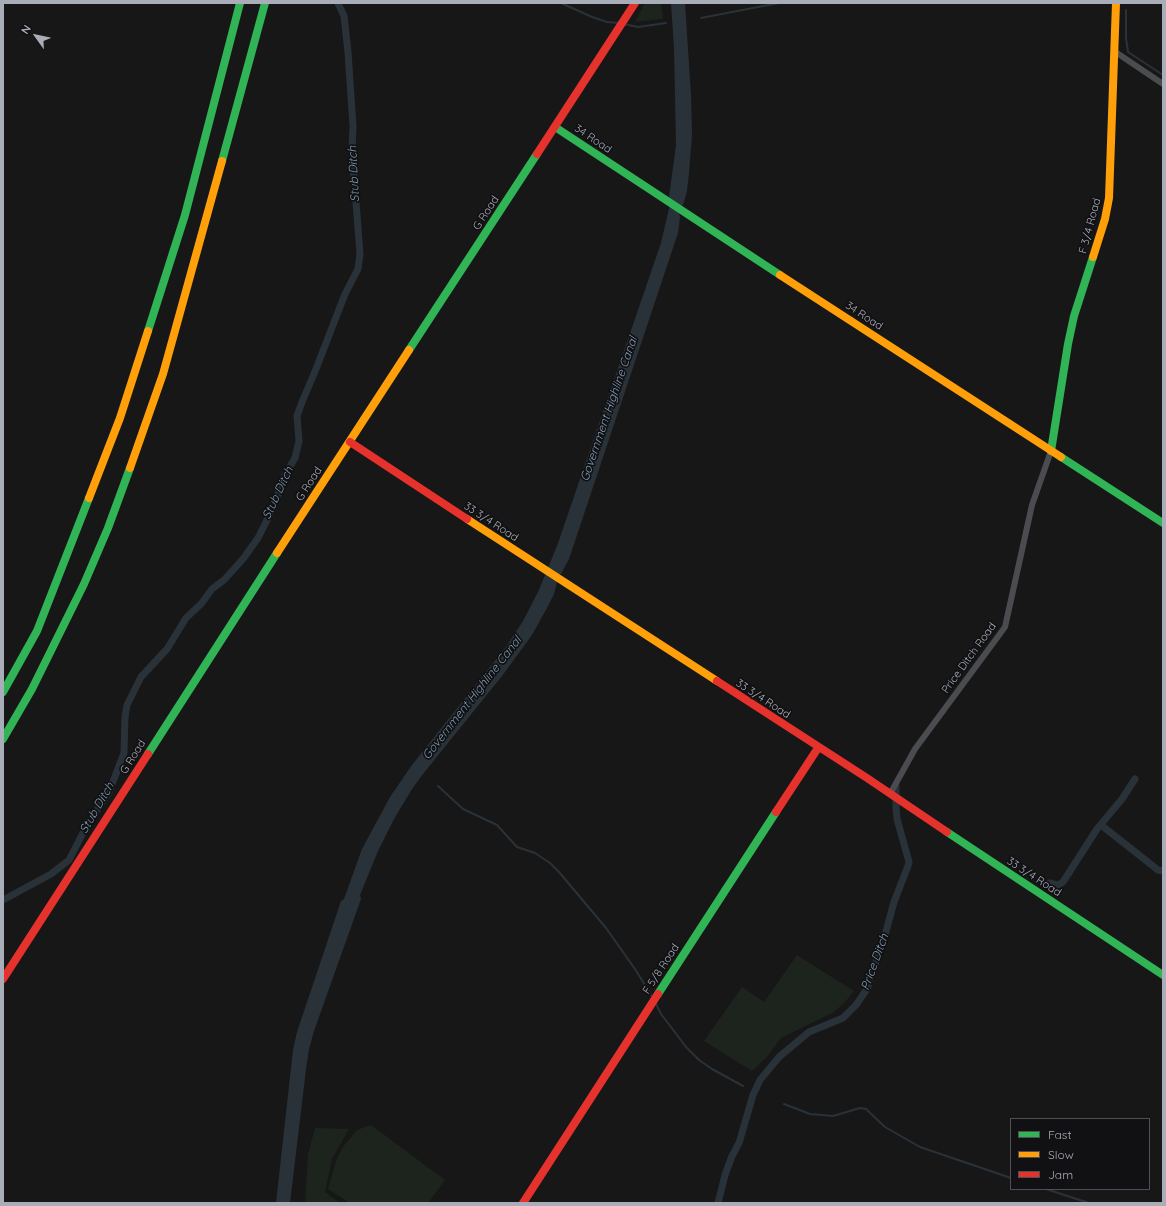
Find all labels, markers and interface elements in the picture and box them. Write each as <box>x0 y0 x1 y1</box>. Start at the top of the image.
north arrow <box>16 16 56 56</box>
text: N <box>18 22 34 37</box>
street label: 34 Road <box>572 122 614 156</box>
water label: Stub Ditch <box>345 145 363 203</box>
street label: G Road <box>470 193 502 233</box>
street label: F 3/4 Road <box>1076 197 1104 255</box>
street label: 34 Road <box>843 299 885 333</box>
water label: Government Highline Canal <box>577 335 641 483</box>
water label: Stub Ditch <box>260 464 296 522</box>
street label: G Road <box>293 464 325 504</box>
street label: 33 3/4 Road <box>461 500 521 544</box>
street label: Price Ditch Road <box>939 620 999 696</box>
water label: Government Highline Canal <box>420 634 524 762</box>
street label: 33 3/4 Road <box>733 677 793 721</box>
street label: G Road <box>117 737 149 777</box>
water label: Stub Ditch <box>77 780 117 836</box>
street label: 33 3/4 Road <box>1004 855 1064 899</box>
water label: Price Ditch <box>858 932 892 992</box>
street label: F 5/8 Road <box>640 941 682 997</box>
legend <box>1010 1118 1150 1190</box>
text: Fast <box>1048 1127 1072 1142</box>
text: Slow <box>1048 1147 1074 1162</box>
text: Jam <box>1048 1167 1073 1182</box>

